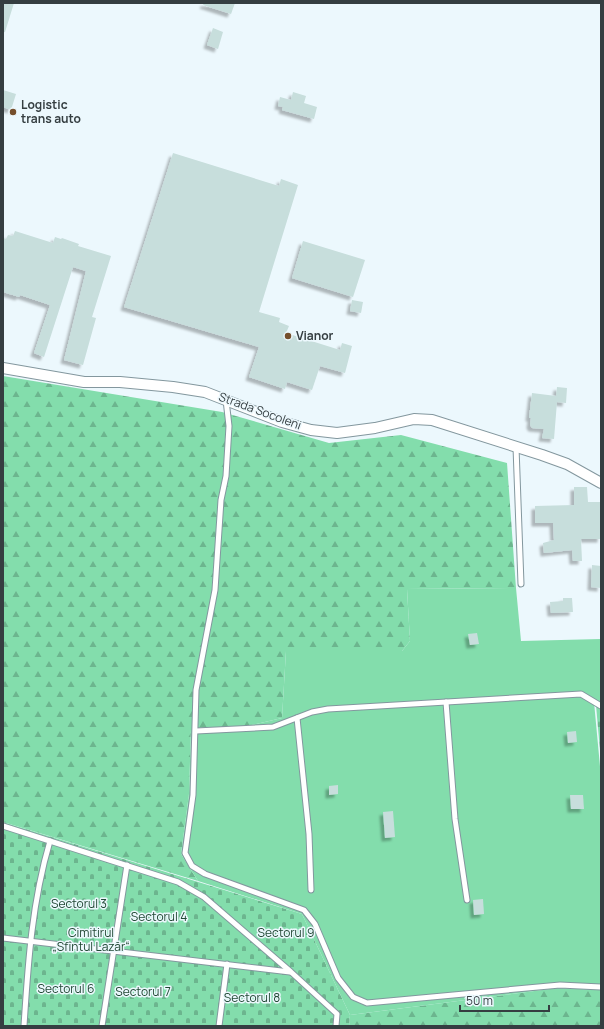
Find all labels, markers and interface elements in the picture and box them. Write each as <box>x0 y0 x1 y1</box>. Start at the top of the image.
place label: Logistic trans auto <box>21 96 81 127</box>
marker: Logistic trans auto <box>8 107 18 117</box>
place label: Vianor <box>296 327 334 344</box>
marker: Vianor <box>283 331 293 341</box>
street label: Strada Socoleni <box>216 388 304 433</box>
park label: Sectorul 3 <box>51 895 107 912</box>
park label: Sectorul 4 <box>131 908 187 925</box>
park label: Cimitirul „Sfîntul Lazăr“ <box>52 924 130 955</box>
park label: Sectorul 9 <box>258 924 314 941</box>
park label: Sectorul 6 <box>38 980 94 997</box>
park label: Sectorul 7 <box>115 983 171 1000</box>
scale bar <box>460 987 549 1013</box>
park label: Sectorul 8 <box>224 989 280 1006</box>
text: 50 m <box>466 992 493 1009</box>

